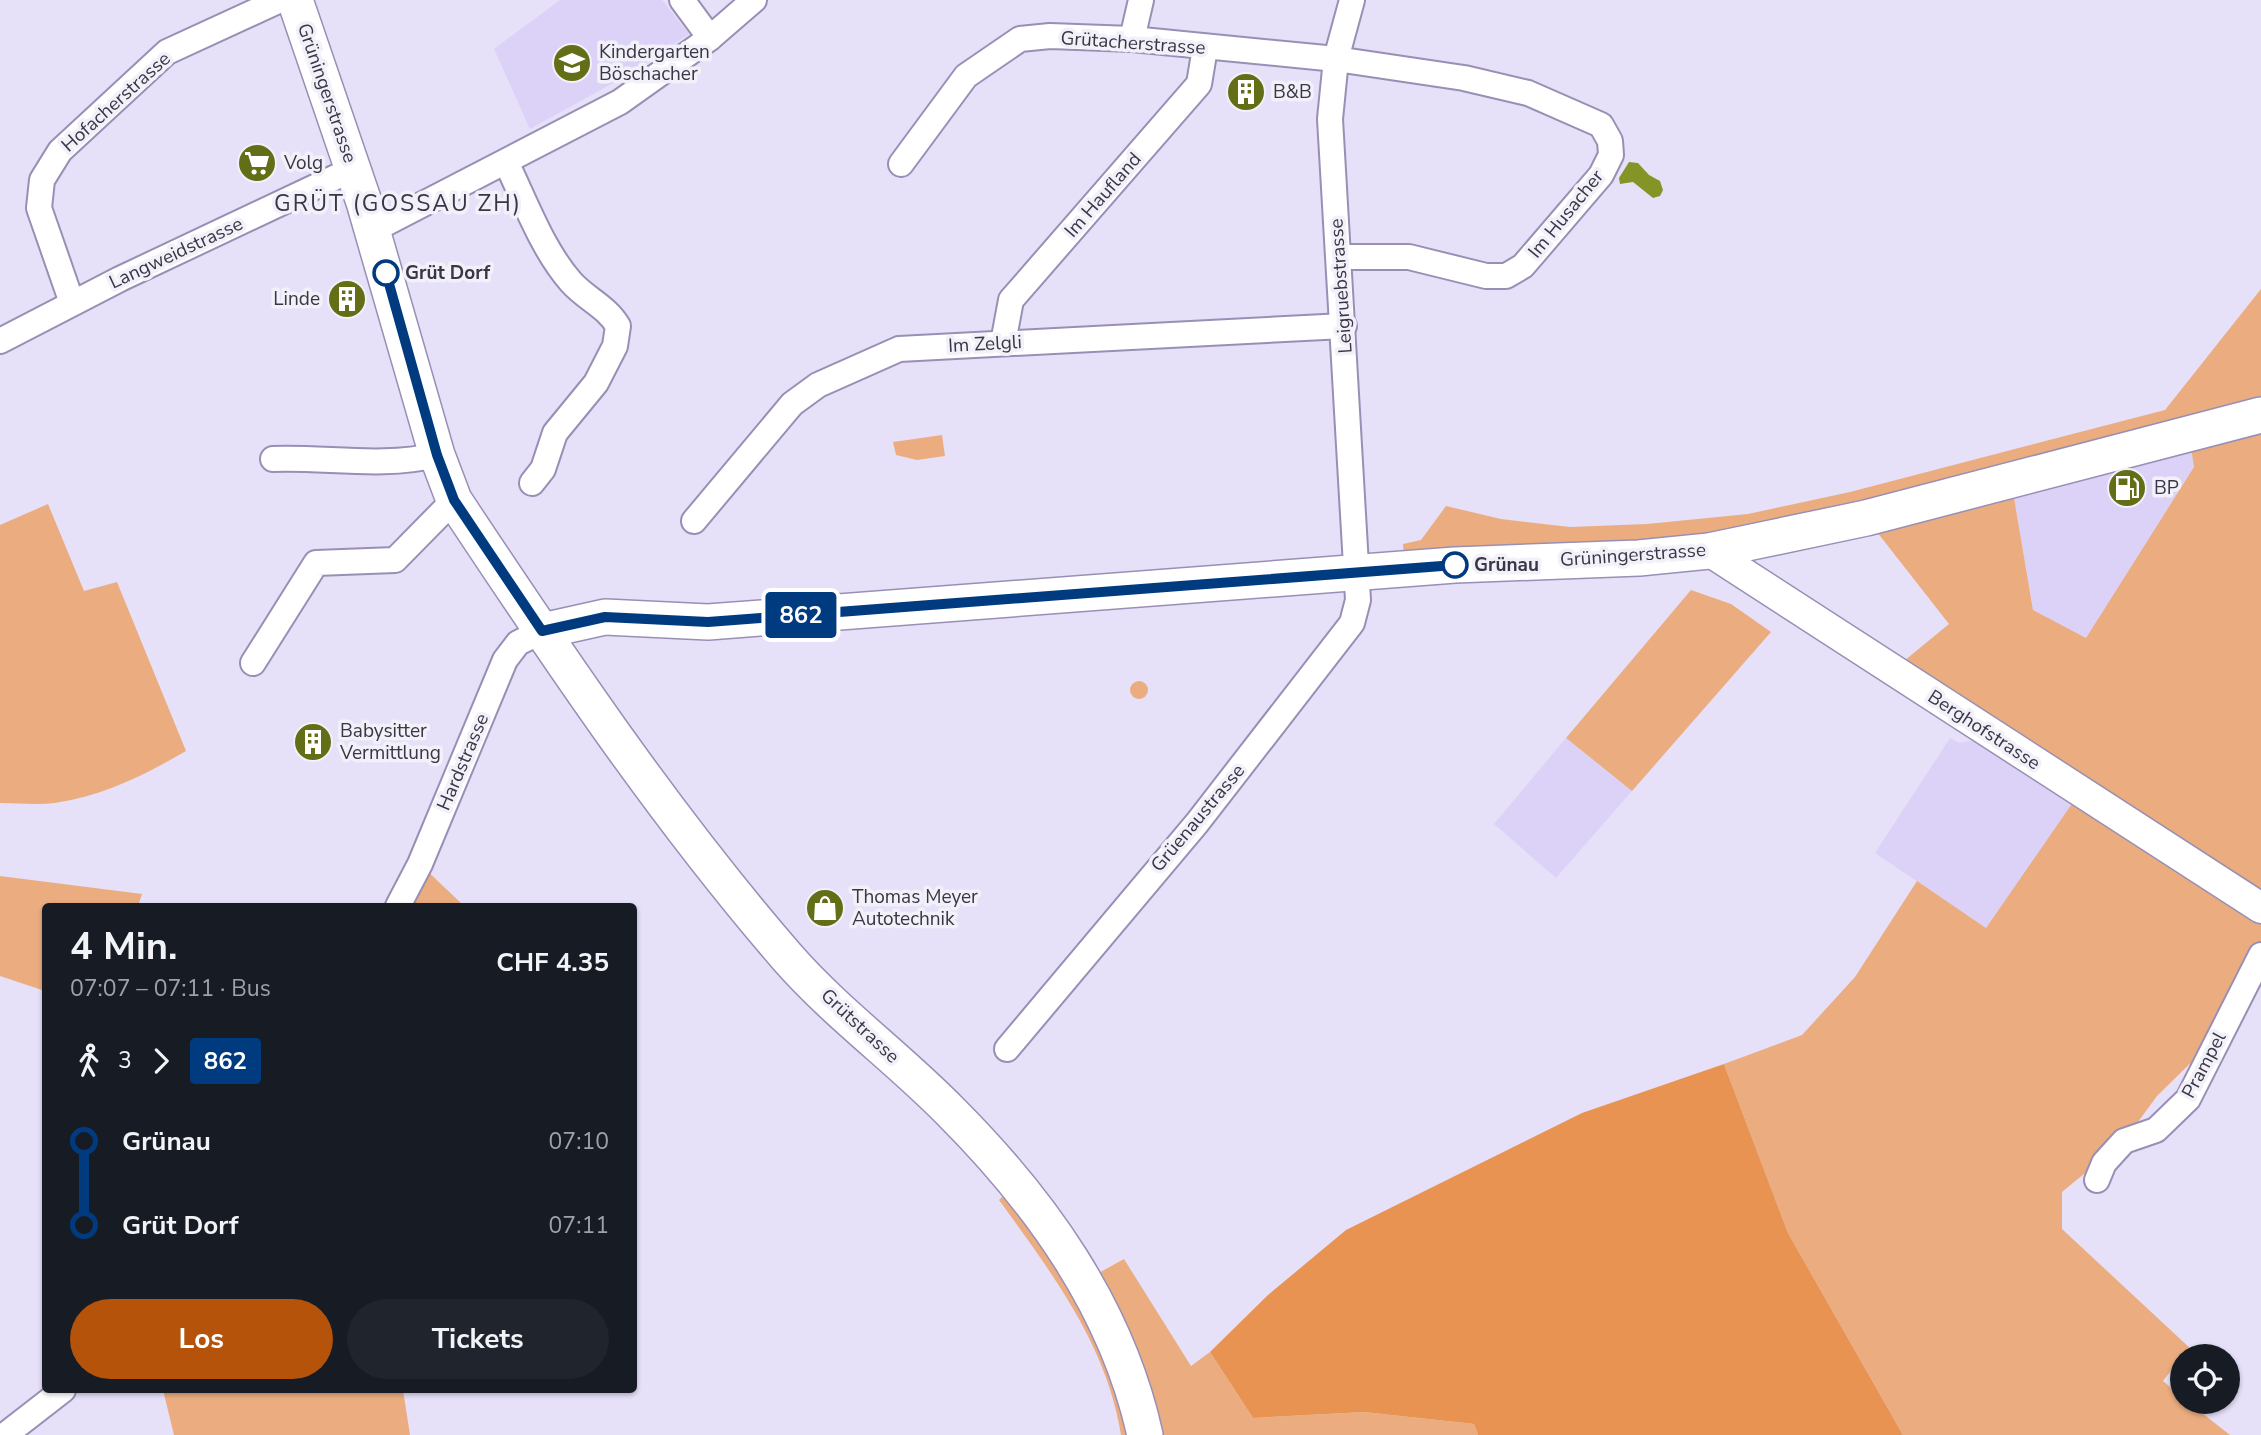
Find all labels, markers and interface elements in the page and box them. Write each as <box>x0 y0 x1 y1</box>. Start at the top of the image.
street label: Grüningerstrasse <box>291 20 363 166</box>
street label: Grütacherstrasse <box>1060 25 1206 61</box>
place label: Kindergarten Böschacher <box>599 39 710 87</box>
school or university icon: Kindergarten Böschacher <box>551 42 593 84</box>
street label: Hofacherstrasse <box>56 46 176 158</box>
building icon: B&B <box>1225 71 1267 113</box>
place label: B&B <box>1273 79 1312 105</box>
supermarket icon: Volg <box>236 142 278 184</box>
street label: Im Haufland <box>1059 147 1147 243</box>
place label: Volg <box>283 150 323 176</box>
street label: Im Husacher <box>1522 164 1610 264</box>
district label: GRÜT (GOSSAU ZH) <box>274 188 522 219</box>
street label: Langweidstrasse <box>105 211 247 295</box>
street label: Leigruebstrasse <box>1323 218 1359 354</box>
marker: Grüt Dorf <box>373 260 399 286</box>
place label: Grüt Dorf <box>405 260 491 286</box>
building icon: Linde <box>326 278 368 320</box>
place label: Linde <box>273 286 320 312</box>
street label: Im Zelgli <box>948 329 1022 359</box>
fuel station icon: BP <box>2106 467 2148 509</box>
place label: BP <box>2154 475 2179 501</box>
street label: Grüningerstrasse <box>1559 537 1707 573</box>
marker: Grünau <box>1442 552 1468 578</box>
place label: Grünau <box>1474 552 1539 578</box>
line badge: 862 <box>761 592 841 638</box>
text: 862 <box>779 599 823 631</box>
street label: Berghofstrasse <box>1923 684 2045 776</box>
street label: Hardstrasse <box>431 709 495 815</box>
place label: Babysitter Vermittlung <box>339 718 441 766</box>
building icon: Babysitter Vermittlung <box>292 721 334 763</box>
street label: Grüenaustrasse <box>1145 758 1251 878</box>
place label: Thomas Meyer Autotechnik <box>852 884 978 932</box>
shop icon: Thomas Meyer Autotechnik <box>804 887 846 929</box>
text: 4 Min. <box>70 921 177 972</box>
text: CHF 4.35 <box>496 945 609 980</box>
text: 07:07 – 07:11 · Bus <box>70 973 271 1004</box>
street label: Grütstrasse <box>815 983 905 1069</box>
street label: Prampel <box>2176 1027 2232 1103</box>
icon: walk <box>70 1042 108 1080</box>
icon: forward <box>142 1042 180 1080</box>
text: 3 <box>118 1045 132 1076</box>
text: 862 <box>204 1045 247 1077</box>
text: Grünau <box>122 1124 211 1159</box>
text: 07:10 <box>549 1126 609 1157</box>
text: Grüt Dorf <box>122 1208 239 1243</box>
text: 07:11 <box>549 1210 609 1241</box>
button: Los <box>70 1299 333 1379</box>
button: Tickets <box>347 1299 609 1379</box>
map controls <box>2170 1344 2240 1414</box>
button: locate <box>2170 1344 2240 1414</box>

